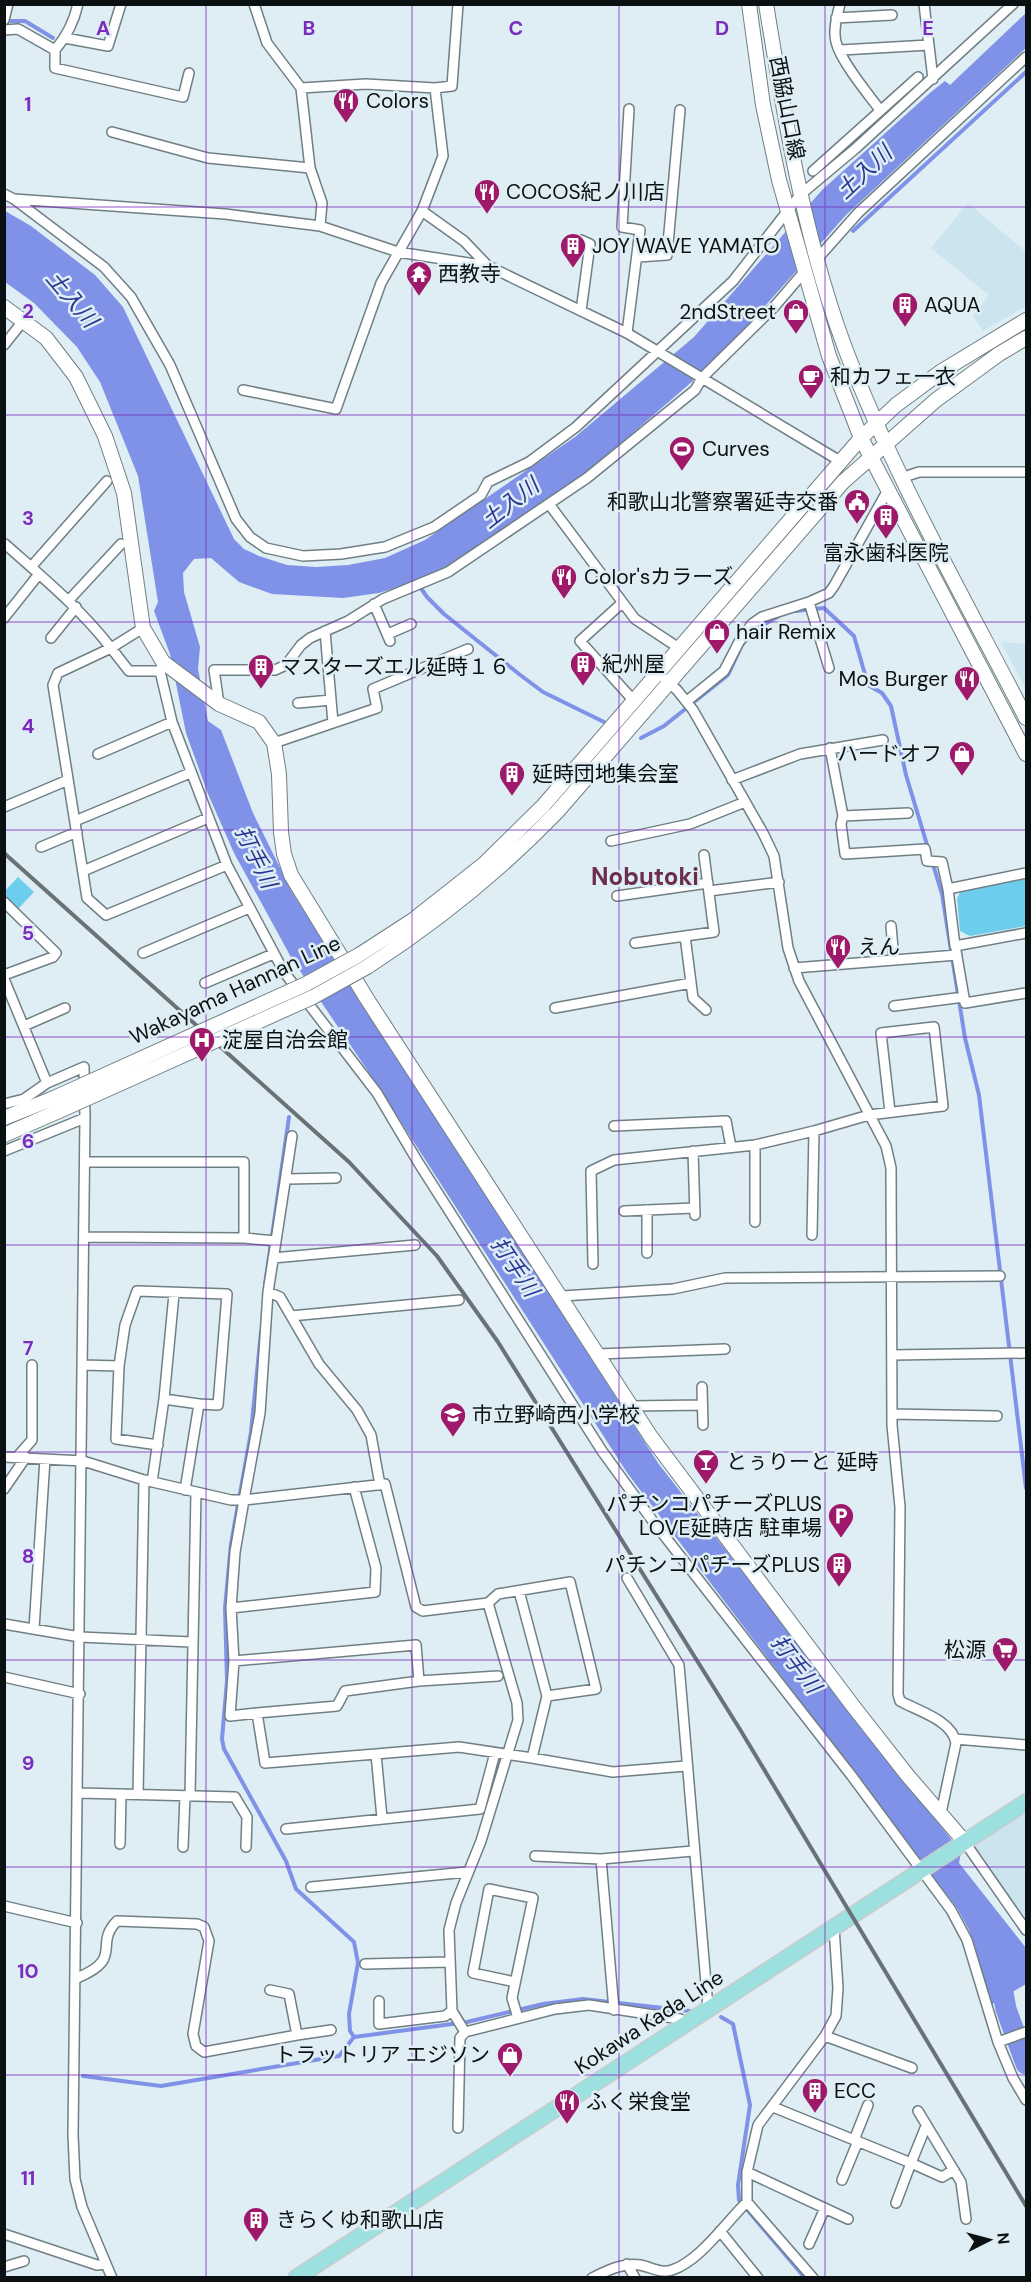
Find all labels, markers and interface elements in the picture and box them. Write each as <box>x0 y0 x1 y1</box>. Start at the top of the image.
text: A <box>96 15 110 41</box>
text: B <box>303 15 315 41</box>
text: C <box>509 15 523 41</box>
text: D <box>715 15 729 41</box>
text: E <box>922 15 934 41</box>
street label: 西脇山口線 <box>763 54 811 162</box>
restaurant icon: Colors <box>331 86 361 124</box>
place label: Colors <box>366 87 429 115</box>
text: 1 <box>24 91 32 117</box>
water label: 土入川 <box>830 138 899 205</box>
restaurant icon: COCOS紀ノ川店 <box>472 177 502 215</box>
place label: COCOS紀ノ川店 <box>506 178 665 206</box>
building icon: JOY WAVE YAMATO <box>558 231 588 269</box>
place label: JOY WAVE YAMATO <box>592 232 780 260</box>
temple icon: 西教寺 <box>404 259 434 297</box>
place label: 西教寺 <box>438 260 501 288</box>
water label: 土入川 <box>40 264 106 335</box>
building icon: AQUA <box>890 290 920 328</box>
place label: AQUA <box>924 291 980 319</box>
shop icon: 2ndStreet <box>781 297 811 335</box>
text: 2 <box>22 298 34 324</box>
place label: 2ndStreet <box>679 298 776 326</box>
cafe icon: 和カフェ一衣 <box>796 362 826 400</box>
place label: 和カフェ一衣 <box>830 363 956 391</box>
sports icon: Curves <box>667 434 697 472</box>
place label: Curves <box>702 435 770 463</box>
water label: 土入川 <box>475 470 547 535</box>
public building icon: 和歌山北警察署延寺交番 <box>842 487 872 525</box>
place label: 和歌山北警察署延寺交番 <box>607 488 838 516</box>
building icon: 富永歯科医院 <box>871 502 901 540</box>
text: 3 <box>22 505 34 531</box>
place label: 富永歯科医院 <box>823 539 949 567</box>
restaurant icon: Color'sカラーズ <box>549 562 579 600</box>
place label: Color'sカラーズ <box>584 563 733 591</box>
shop icon: hair Remix <box>702 617 732 655</box>
place label: hair Remix <box>736 618 836 646</box>
building icon: 紀州屋 <box>568 649 598 687</box>
place label: 紀州屋 <box>602 650 665 678</box>
building icon: マスターズエル延時１６ <box>246 652 276 690</box>
place label: マスターズエル延時１６ <box>280 653 510 681</box>
restaurant icon: Mos Burger <box>952 664 982 702</box>
place label: Mos Burger <box>839 665 948 693</box>
text: 4 <box>22 713 35 739</box>
shop icon: ハードオフ <box>947 739 977 777</box>
place label: ハードオフ <box>837 740 942 768</box>
building icon: 延時団地集会室 <box>497 759 527 797</box>
place label: 延時団地集会室 <box>532 760 679 788</box>
water label: 打手川 <box>228 821 284 895</box>
district label: Nobutoki <box>591 861 699 892</box>
text: 5 <box>22 920 34 946</box>
street label: Wakayama Hannan Line <box>125 929 345 1051</box>
restaurant icon: えん <box>823 932 853 970</box>
place label: えん <box>858 933 900 961</box>
hospital icon: 淀屋自治会館 <box>187 1025 217 1063</box>
place label: 淀屋自治会館 <box>222 1026 348 1054</box>
text: 6 <box>22 1128 34 1154</box>
water label: 打手川 <box>485 1232 547 1304</box>
text: 7 <box>23 1335 34 1361</box>
school or university icon: 市立野崎西小学校 <box>438 1400 468 1438</box>
place label: 市立野崎西小学校 <box>472 1401 640 1429</box>
bar icon: とぅりーと 延時 <box>691 1447 721 1485</box>
place label: とぅりーと 延時 <box>726 1448 879 1476</box>
place label: パチンコパチーズPLUS LOVE延時店 駐車場 <box>606 1490 822 1542</box>
parking icon: パチンコパチーズPLUS LOVE延時店 駐車場 <box>826 1501 856 1539</box>
text: 8 <box>22 1543 34 1569</box>
building icon: パチンコパチーズPLUS <box>824 1550 854 1588</box>
place label: パチンコパチーズPLUS <box>604 1551 820 1579</box>
water label: 打手川 <box>765 1629 829 1701</box>
supermarket icon: 松源 <box>990 1635 1020 1673</box>
place label: 松源 <box>944 1636 986 1664</box>
text: 9 <box>22 1750 34 1776</box>
text: 10 <box>17 1958 39 1984</box>
street label: Kokawa Kada Line <box>569 1963 729 2081</box>
shop icon: トラットリア エジソン <box>495 2040 525 2078</box>
place label: トラットリア エジソン <box>274 2041 490 2069</box>
building icon: ECC <box>800 2076 830 2114</box>
place label: ECC <box>834 2077 876 2105</box>
restaurant icon: ふく栄食堂 <box>552 2087 582 2125</box>
place label: ふく栄食堂 <box>586 2088 691 2116</box>
text: 11 <box>21 2165 35 2191</box>
building icon: きらくゆ和歌山店 <box>241 2205 271 2243</box>
place label: きらくゆ和歌山店 <box>276 2206 444 2234</box>
north arrow <box>959 2210 1019 2270</box>
text: N <box>992 2232 1014 2245</box>

